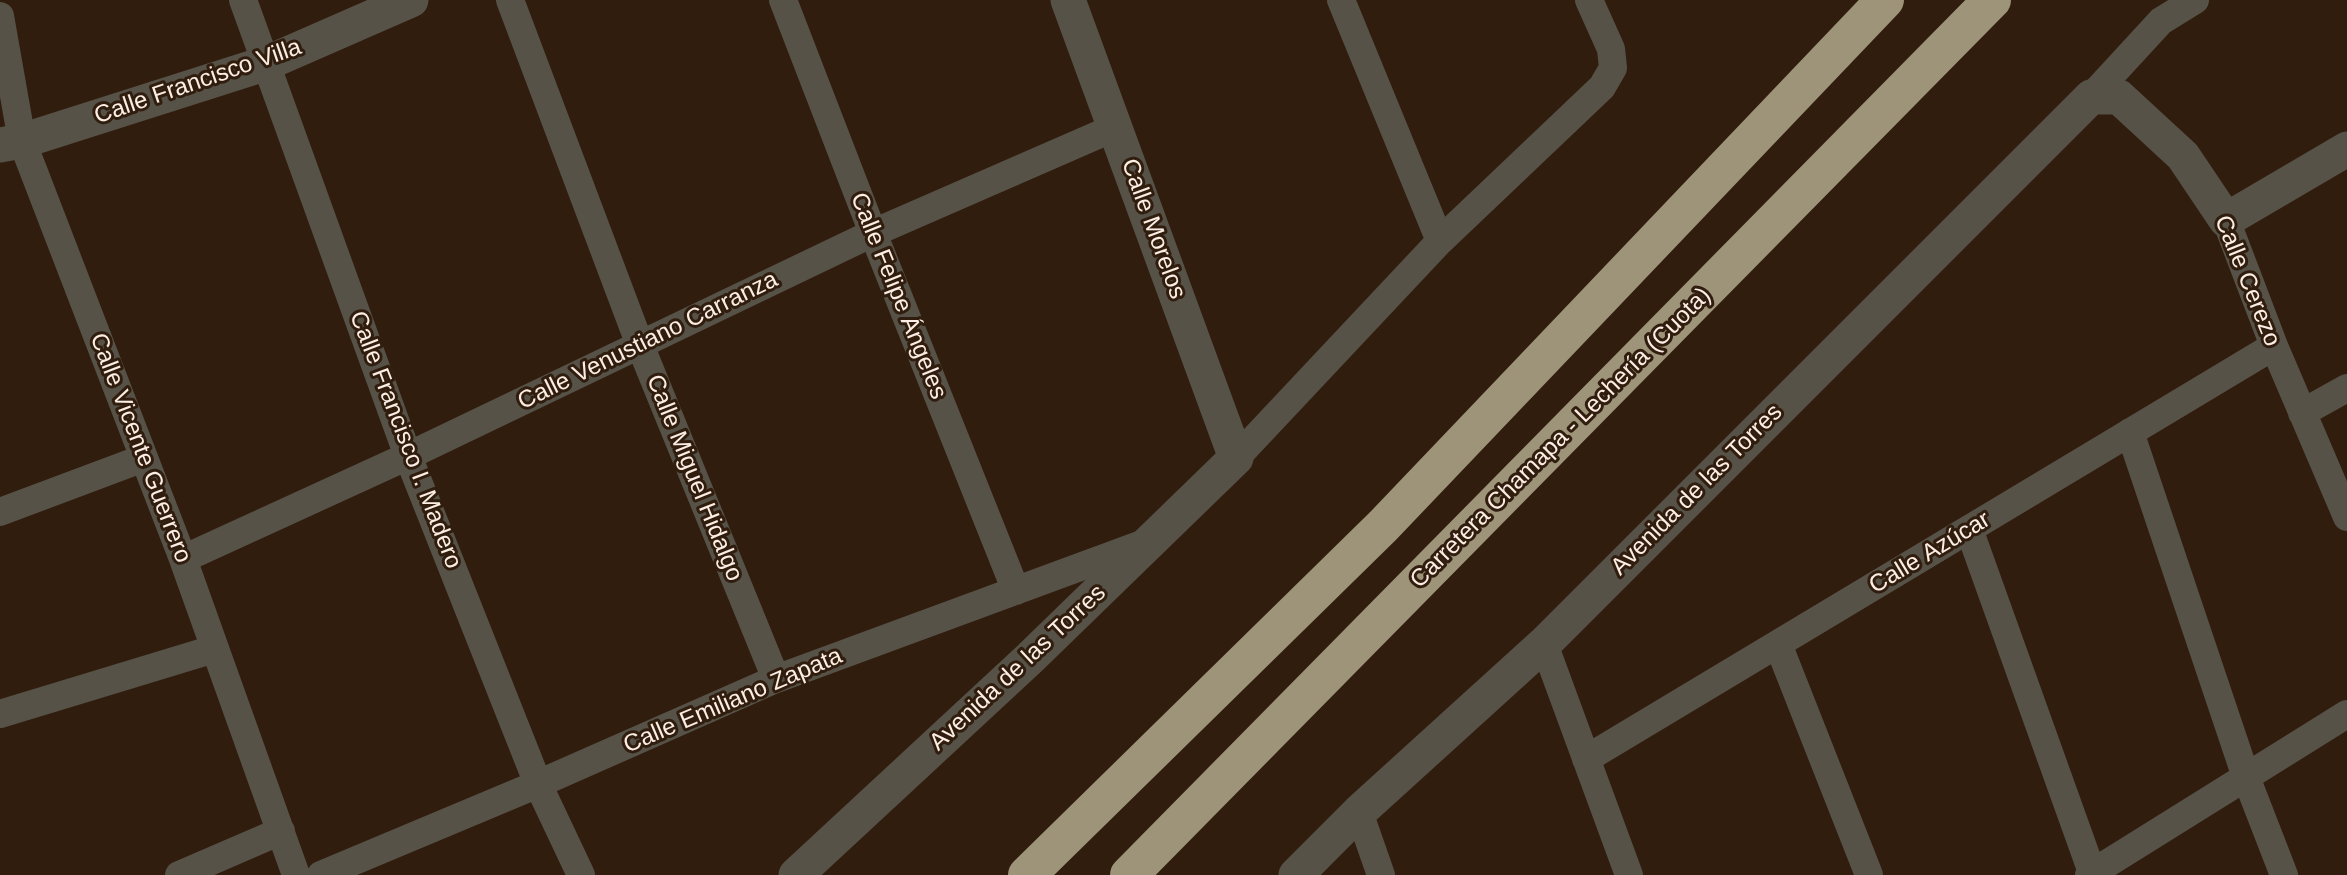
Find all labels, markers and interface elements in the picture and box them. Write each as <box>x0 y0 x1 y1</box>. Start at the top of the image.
street label: Calle Francisco Villa <box>91 33 305 131</box>
street label: Calle Morelos <box>1114 155 1192 303</box>
street label: Calle Felipe Ángeles <box>843 189 953 403</box>
street label: Calle Cerezo <box>2208 211 2286 351</box>
street label: Calle Venustiano Carranza <box>513 265 783 417</box>
street label: Carretera Chamapa - Lechería (Cuota) <box>1405 282 1717 594</box>
street label: Calle Francisco I. Madero <box>343 307 467 573</box>
street label: Calle Vicente Guerrero <box>83 329 197 567</box>
street label: Calle Miguel Hidalgo <box>639 371 749 585</box>
street label: Avenida de las Torres <box>1605 398 1789 582</box>
street label: Calle Azúcar <box>1864 506 1996 600</box>
street label: Avenida de las Torres <box>924 579 1112 757</box>
street label: Calle Emiliano Zapata <box>619 642 847 760</box>

